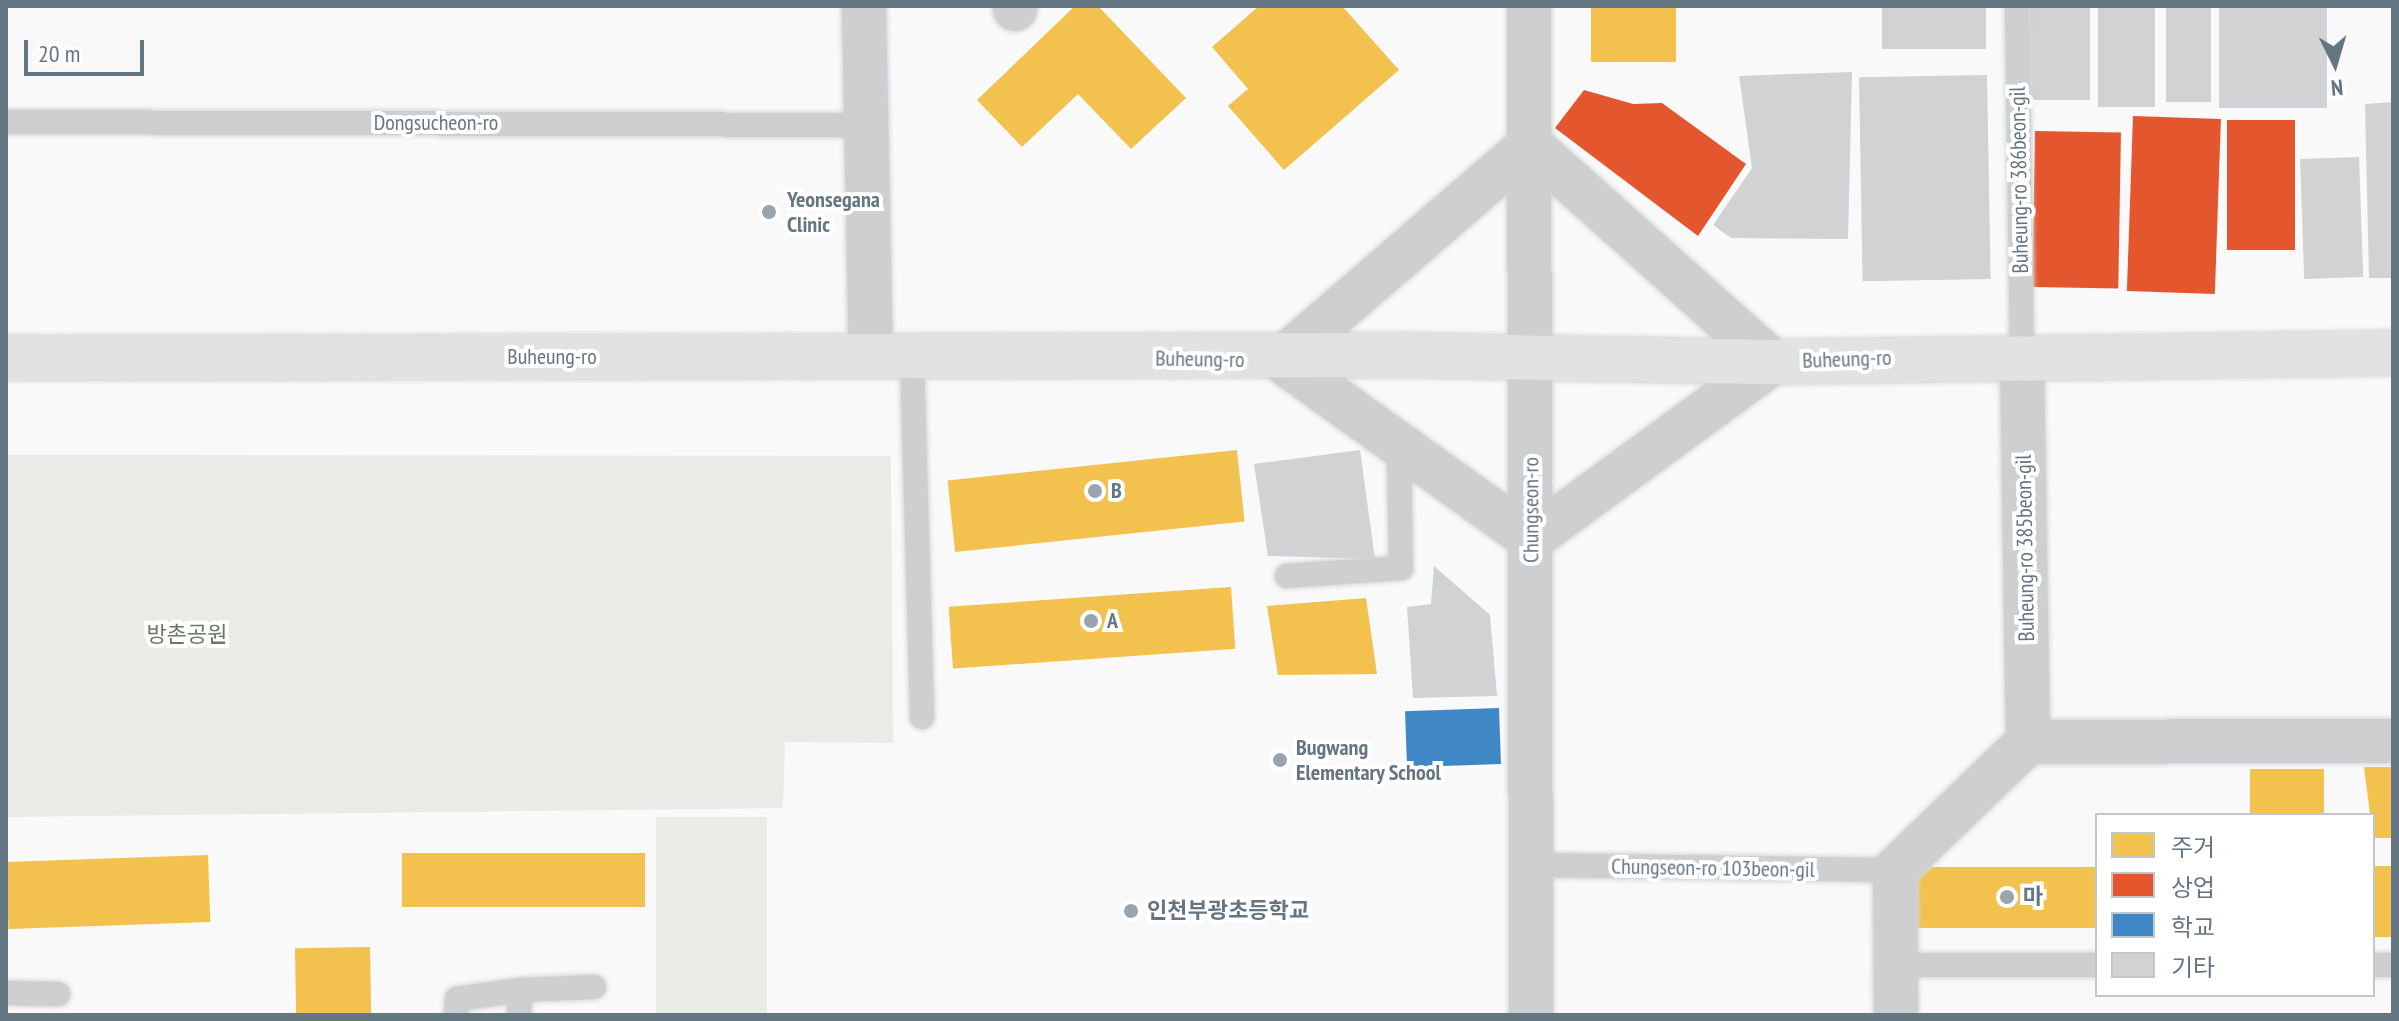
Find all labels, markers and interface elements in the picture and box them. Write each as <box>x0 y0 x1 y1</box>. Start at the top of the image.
scale bar <box>28 24 148 74</box>
north arrow <box>2295 24 2375 104</box>
text: 20 m <box>38 38 80 69</box>
text: N <box>2330 73 2344 102</box>
street label: Buheung-ro 386beon-gil <box>2004 86 2034 274</box>
street label: Dongsucheon-ro <box>374 110 498 136</box>
place label: Yeonsegana Clinic <box>787 186 880 238</box>
marker: Yeonsegana Clinic <box>758 201 780 223</box>
street label: Buheung-ro <box>507 344 597 370</box>
street label: Buheung-ro <box>1802 344 1892 374</box>
street label: Buheung-ro <box>1155 345 1245 373</box>
street label: Buheung-ro 385beon-gil <box>2010 454 2040 642</box>
street label: Chungseon-ro <box>1518 457 1544 563</box>
place label: B <box>1111 478 1122 504</box>
marker: B <box>1086 482 1104 500</box>
place label: A <box>1107 608 1118 634</box>
marker: A <box>1082 612 1100 630</box>
park label: 방촌공원 <box>147 622 227 648</box>
place label: Bugwang Elementary School <box>1296 734 1442 786</box>
marker: Bugwang Elementary School <box>1271 751 1289 769</box>
legend <box>2095 813 2375 997</box>
text: 주거 <box>2171 832 2215 863</box>
street label: Chungseon-ro 103beon-gil <box>1611 853 1815 883</box>
text: 상업 <box>2171 872 2215 903</box>
place label: 마 <box>2023 884 2043 910</box>
marker: 마 <box>1998 888 2016 906</box>
place label: 인천부광초등학교 <box>1147 898 1309 924</box>
marker: 인천부광초등학교 <box>1122 902 1140 920</box>
text: 학교 <box>2171 912 2215 943</box>
text: 기타 <box>2171 952 2215 983</box>

